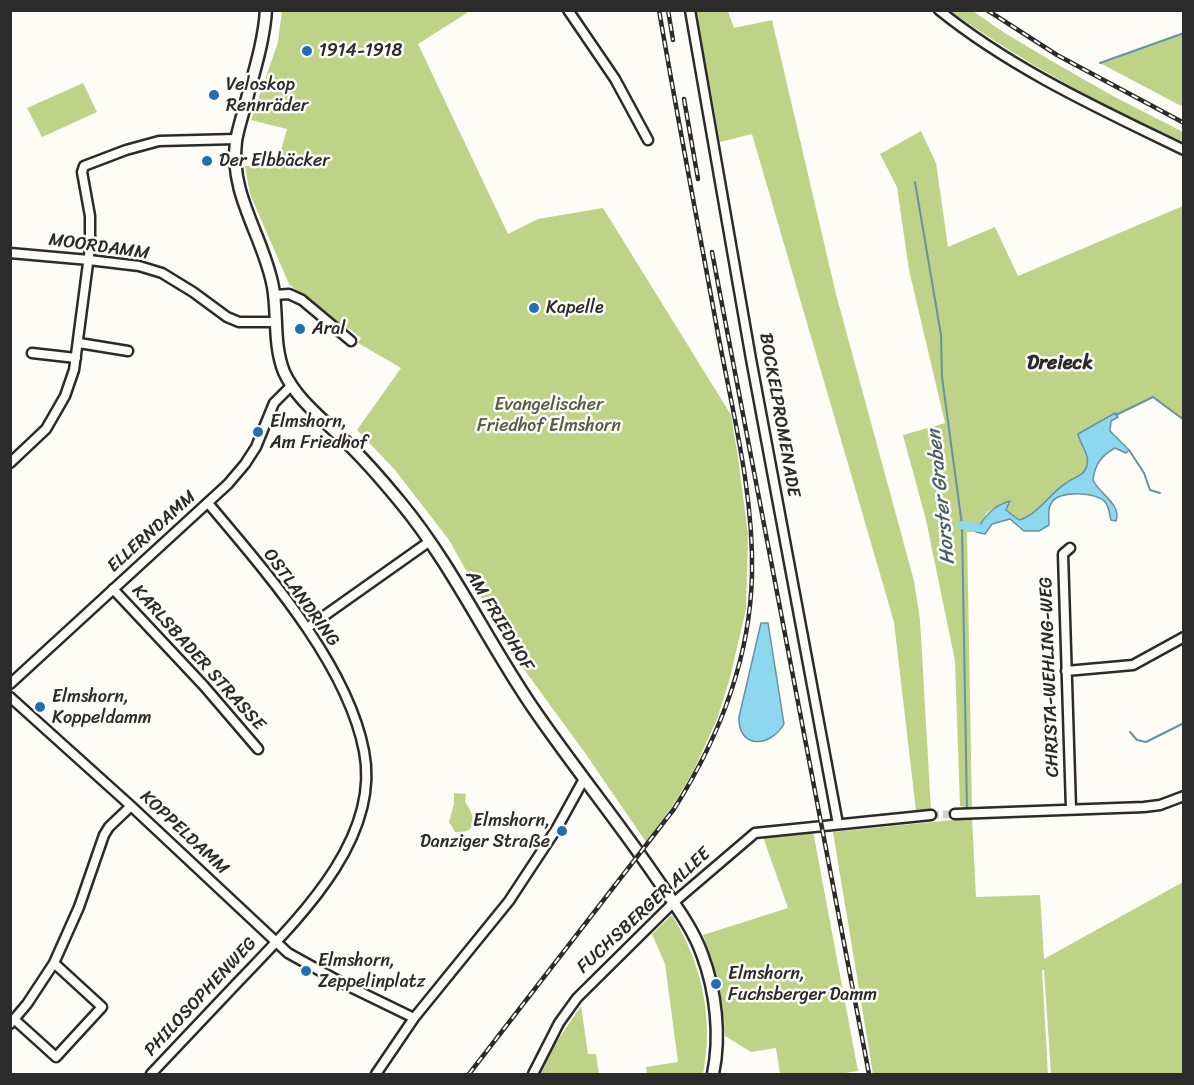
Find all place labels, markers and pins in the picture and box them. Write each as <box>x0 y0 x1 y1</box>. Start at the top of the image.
place label: 1914-1918 <box>319 40 402 62</box>
marker: 1914-1918 <box>300 44 314 58</box>
place label: Veloskop Rennräder <box>226 74 308 116</box>
marker: Veloskop Rennräder <box>207 88 221 102</box>
place label: Der Elbbäcker <box>219 150 330 172</box>
marker: Der Elbbäcker <box>200 154 214 168</box>
place label: Kapelle <box>546 297 604 319</box>
marker: Kapelle <box>527 301 541 315</box>
place label: Aral <box>312 318 345 340</box>
marker: Aral <box>293 322 307 336</box>
place label: Elmshorn, Am Friedhof <box>270 411 368 454</box>
marker: Elmshorn, Am Friedhof <box>251 425 265 439</box>
place label: Elmshorn, Koppeldamm <box>52 686 152 728</box>
marker: Elmshorn, Koppeldamm <box>33 700 47 714</box>
place label: Elmshorn, Danziger Straße <box>420 810 550 852</box>
marker: Elmshorn, Danziger Straße <box>555 824 569 838</box>
place label: Elmshorn, Zeppelinplatz <box>318 950 425 992</box>
place label: Elmshorn, Fuchsberger Damm <box>728 963 877 1006</box>
marker: Elmshorn, Zeppelinplatz <box>299 964 313 978</box>
marker: Elmshorn, Fuchsberger Damm <box>709 977 723 991</box>

